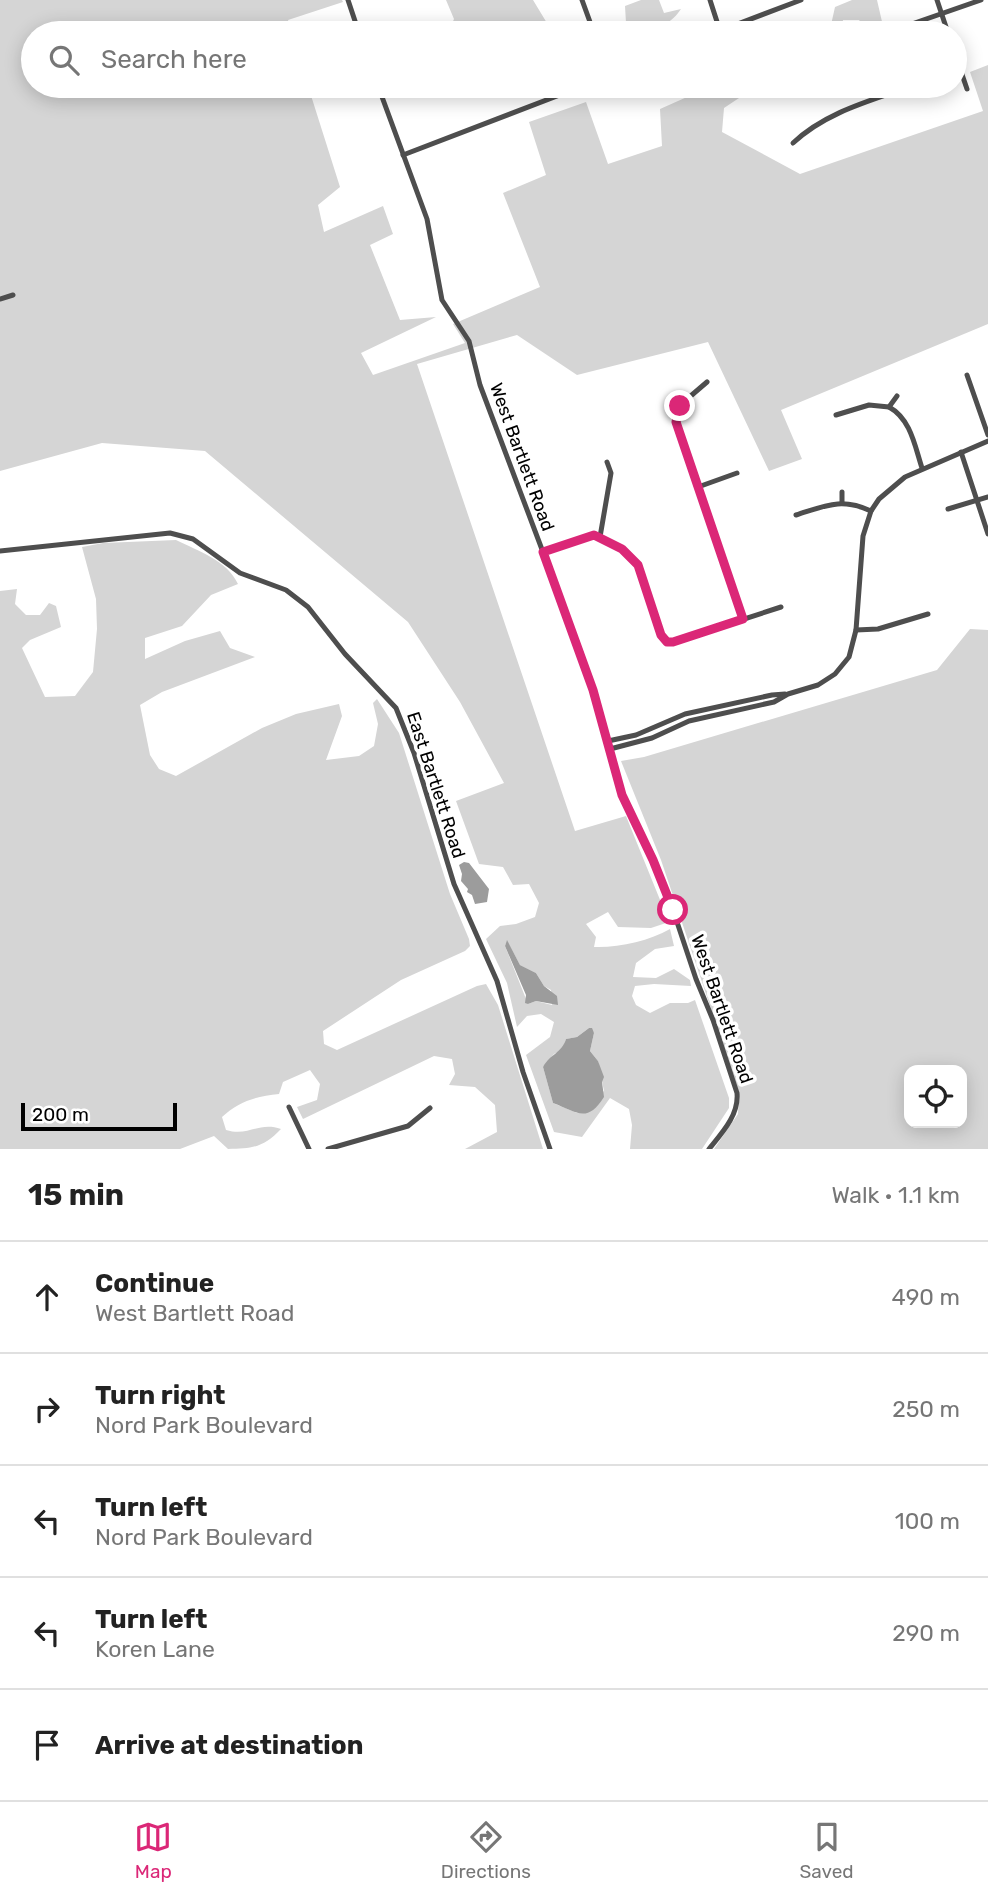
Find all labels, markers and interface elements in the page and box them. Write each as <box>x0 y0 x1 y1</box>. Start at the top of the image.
search box <box>21 21 967 98</box>
icon: search <box>45 41 83 79</box>
text: Search here <box>101 44 247 75</box>
street label: West Bartlett Road <box>485 380 559 534</box>
route end <box>664 390 695 421</box>
street label: East Bartlett Road <box>402 709 470 861</box>
route start <box>657 894 688 925</box>
street label: West Bartlett Road <box>686 932 758 1086</box>
map controls <box>904 1065 967 1128</box>
button: locate <box>904 1065 967 1128</box>
scale bar <box>21 1100 177 1132</box>
text: 200 m <box>32 1103 89 1126</box>
text: 15 min <box>28 1177 124 1213</box>
text: Walk · 1.1 km <box>831 1181 960 1209</box>
text: Continue <box>95 1268 214 1299</box>
icon: ahead <box>28 1278 66 1316</box>
text: 490 m <box>892 1283 960 1311</box>
text: West Bartlett Road <box>95 1299 294 1327</box>
text: Turn right <box>95 1380 225 1411</box>
icon: right <box>28 1390 66 1428</box>
text: 250 m <box>892 1395 960 1423</box>
text: Nord Park Boulevard <box>95 1411 313 1439</box>
text: Turn left <box>95 1492 207 1523</box>
icon: left <box>28 1502 66 1540</box>
text: 100 m <box>895 1507 960 1535</box>
text: Nord Park Boulevard <box>95 1523 313 1551</box>
text: Turn left <box>95 1604 207 1635</box>
icon: left <box>28 1614 66 1652</box>
text: 290 m <box>892 1619 960 1647</box>
text: Koren Lane <box>95 1635 215 1663</box>
icon: arrive <box>28 1726 66 1764</box>
text: Arrive at destination <box>95 1730 363 1761</box>
tab: Map <box>134 1818 172 1883</box>
tab: Directions <box>441 1818 531 1883</box>
tab: Saved <box>799 1818 854 1883</box>

